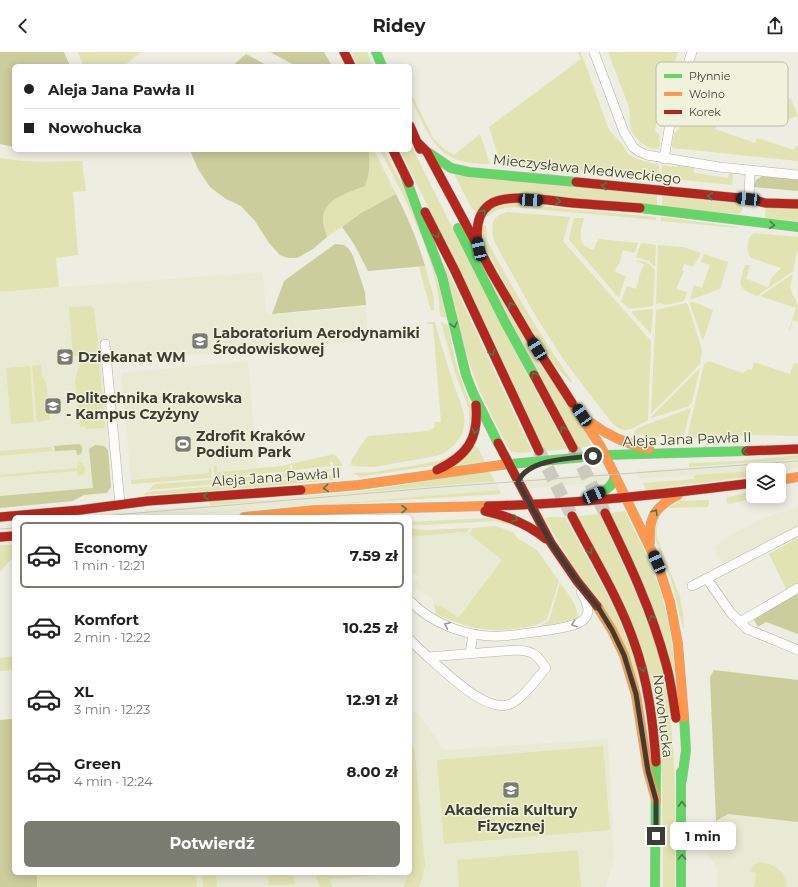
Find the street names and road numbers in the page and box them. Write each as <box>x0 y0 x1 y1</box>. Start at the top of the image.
street label: Mieczysława Medweckiego <box>492 150 682 188</box>
street label: Aleja Jana Pawła II <box>622 428 752 450</box>
street label: Aleja Jana Pawła II <box>211 464 341 490</box>
street label: Nowohucka <box>649 673 677 759</box>

